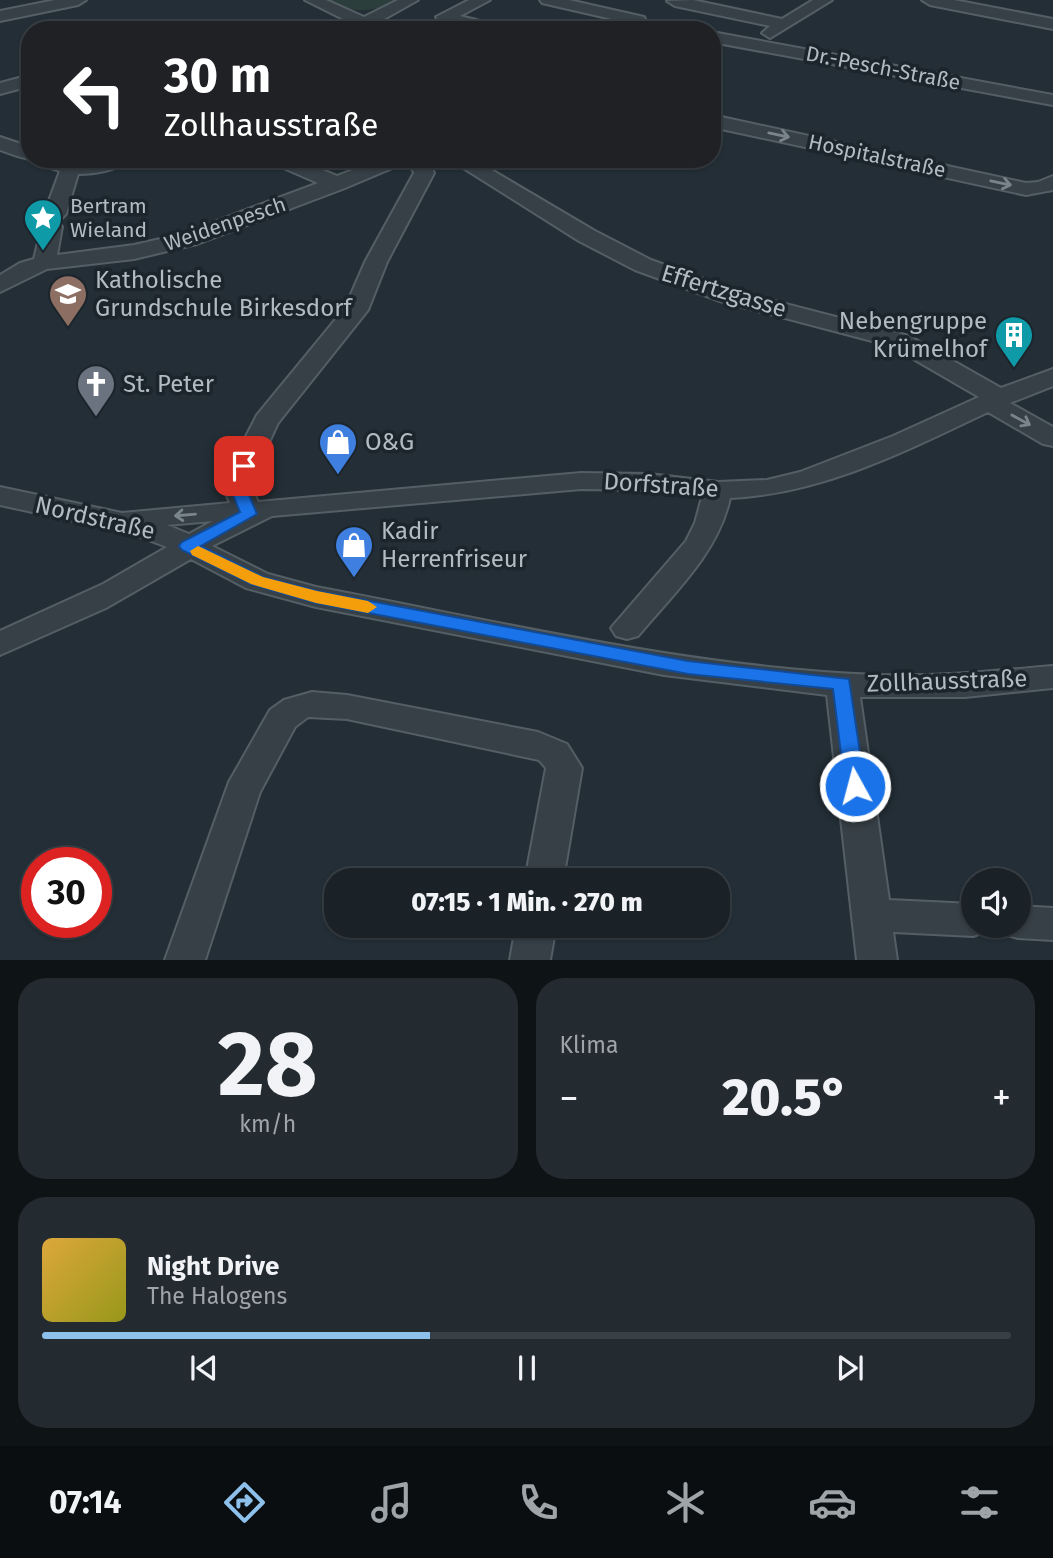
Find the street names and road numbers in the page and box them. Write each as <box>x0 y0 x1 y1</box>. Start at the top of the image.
street label: Dr.-Pesch-Straße <box>804 40 962 96</box>
street label: Hospitalstraße <box>806 129 948 183</box>
street label: Weidenpesch <box>161 191 289 257</box>
street label: Effertzgasse <box>658 259 790 323</box>
street label: Dorfstraße <box>602 467 720 503</box>
street label: Nordstraße <box>32 491 158 545</box>
street label: Zollhausstraße <box>866 664 1028 698</box>

